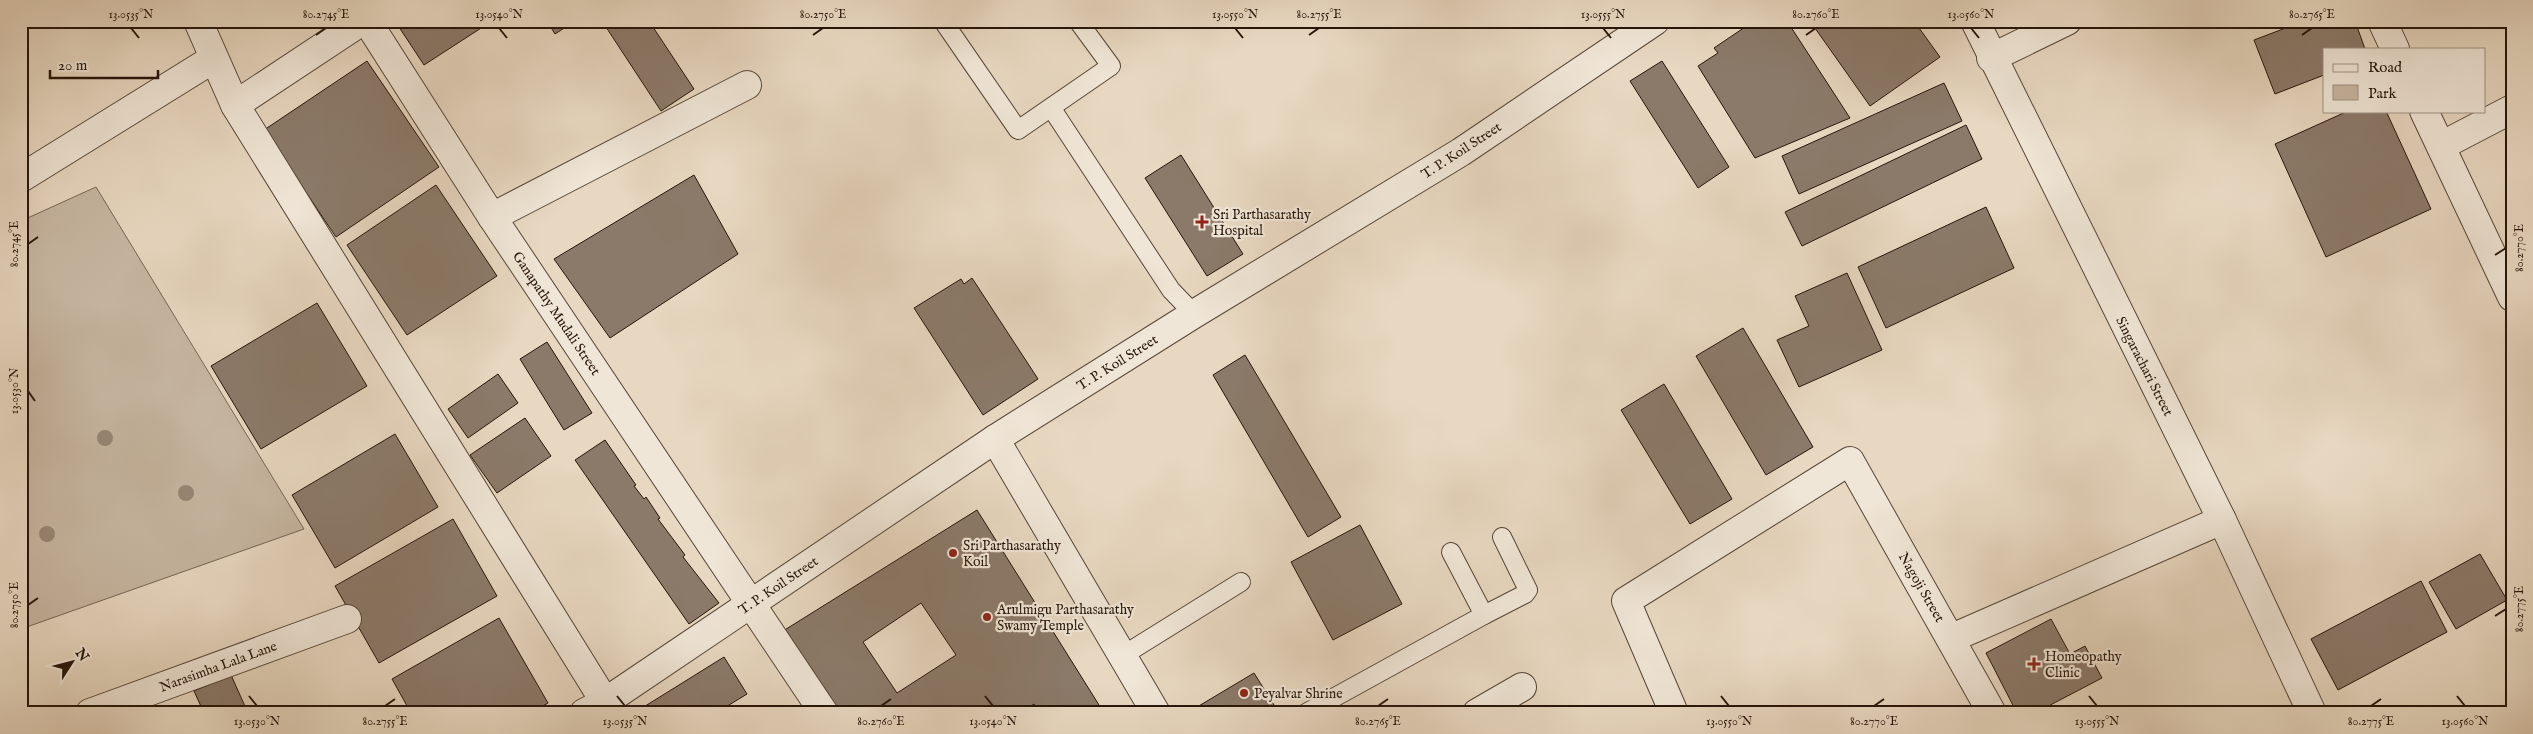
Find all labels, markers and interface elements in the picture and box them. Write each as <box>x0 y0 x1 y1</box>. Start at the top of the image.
text: 13.0535°N <box>109 7 154 22</box>
text: 80.2745°E <box>303 7 349 22</box>
text: 13.0540°N <box>475 7 523 22</box>
text: 80.2750°E <box>800 7 846 22</box>
text: 13.0550°N <box>1212 7 1259 22</box>
text: 80.2755°E <box>1296 7 1342 22</box>
text: 13.0555°N <box>1581 7 1626 22</box>
text: 80.2760°E <box>1792 7 1840 22</box>
text: 13.0560°N <box>1948 7 1995 22</box>
text: 80.2765°E <box>2289 7 2335 22</box>
scale bar <box>50 48 158 80</box>
legend <box>2323 48 2486 112</box>
text: 20 m <box>58 56 88 75</box>
text: Road <box>2368 58 2403 77</box>
text: Park <box>2368 84 2398 103</box>
street label: T. P. Koil Street <box>1418 118 1505 183</box>
place label: Sri Parthasarathy Hospital <box>1213 206 1311 240</box>
marker: Sri Parthasarathy Hospital <box>1195 215 1209 229</box>
text: 80.2745°E <box>7 221 22 267</box>
text: 80.2770°E <box>2512 224 2527 272</box>
street label: Ganapathy Mudali Street <box>508 248 604 379</box>
street label: Singarachari Street <box>2111 314 2177 419</box>
street label: T. P. Koil Street <box>1074 331 1162 395</box>
text: 13.0530°N <box>7 367 22 414</box>
place label: Sri Parthasarathy Koil <box>963 537 1061 571</box>
marker: Sri Parthasarathy Koil <box>947 547 959 559</box>
street label: Nagoji Street <box>1894 549 1948 626</box>
street label: T. P. Koil Street <box>735 552 822 619</box>
text: 80.2750°E <box>7 582 22 628</box>
text: 80.2775°E <box>2512 586 2527 632</box>
place label: Arulmigu Parthasarathy Swamy Temple <box>996 601 1134 635</box>
marker: Arulmigu Parthasarathy Swamy Temple <box>981 611 993 623</box>
north arrow <box>48 636 98 686</box>
street label: Narasimha Lala Lane <box>157 637 280 697</box>
text: N <box>70 644 93 665</box>
place label: Homeopathy Clinic <box>2045 648 2122 682</box>
marker: Homeopathy Clinic <box>2027 657 2041 671</box>
place label: Peyalvar Shrine <box>1254 685 1343 703</box>
marker: Peyalvar Shrine <box>1238 687 1250 699</box>
text: 13.0530°N <box>234 714 281 729</box>
text: 80.2755°E <box>362 714 408 729</box>
text: 13.0535°N <box>603 714 648 729</box>
text: 80.2760°E <box>857 714 905 729</box>
text: 13.0540°N <box>969 714 1017 729</box>
text: 80.2765°E <box>1355 714 1401 729</box>
text: 13.0550°N <box>1706 714 1753 729</box>
text: 80.2770°E <box>1850 714 1898 729</box>
text: 13.0555°N <box>2075 714 2120 729</box>
text: 80.2775°E <box>2348 714 2394 729</box>
text: 13.0560°N <box>2442 714 2489 729</box>

